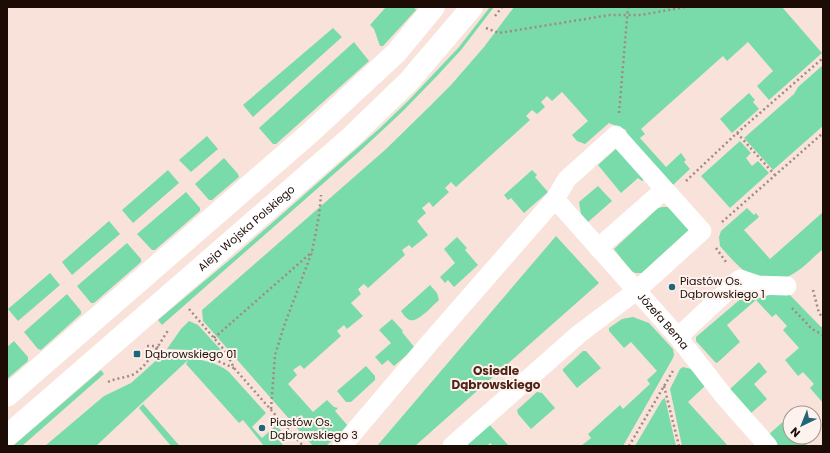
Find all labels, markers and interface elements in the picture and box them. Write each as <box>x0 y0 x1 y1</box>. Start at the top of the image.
street label: Aleja Wojska Polskiego <box>194 181 298 275</box>
place label: Piastów Os. Dąbrowskiego 1 <box>680 273 765 302</box>
marker: Piastów Os. Dąbrowskiego 1 <box>667 282 677 292</box>
street label: Józefa Bema <box>634 289 693 353</box>
place label: Dąbrowskiego 01 <box>145 346 237 362</box>
marker: Dąbrowskiego 01 <box>132 349 142 359</box>
district label: Osiedle Dąbrowskiego <box>451 362 541 393</box>
north arrow <box>782 405 822 445</box>
place label: Piastów Os. Dąbrowskiego 3 <box>270 414 358 443</box>
marker: Piastów Os. Dąbrowskiego 3 <box>257 423 267 433</box>
text: N <box>787 424 804 441</box>

